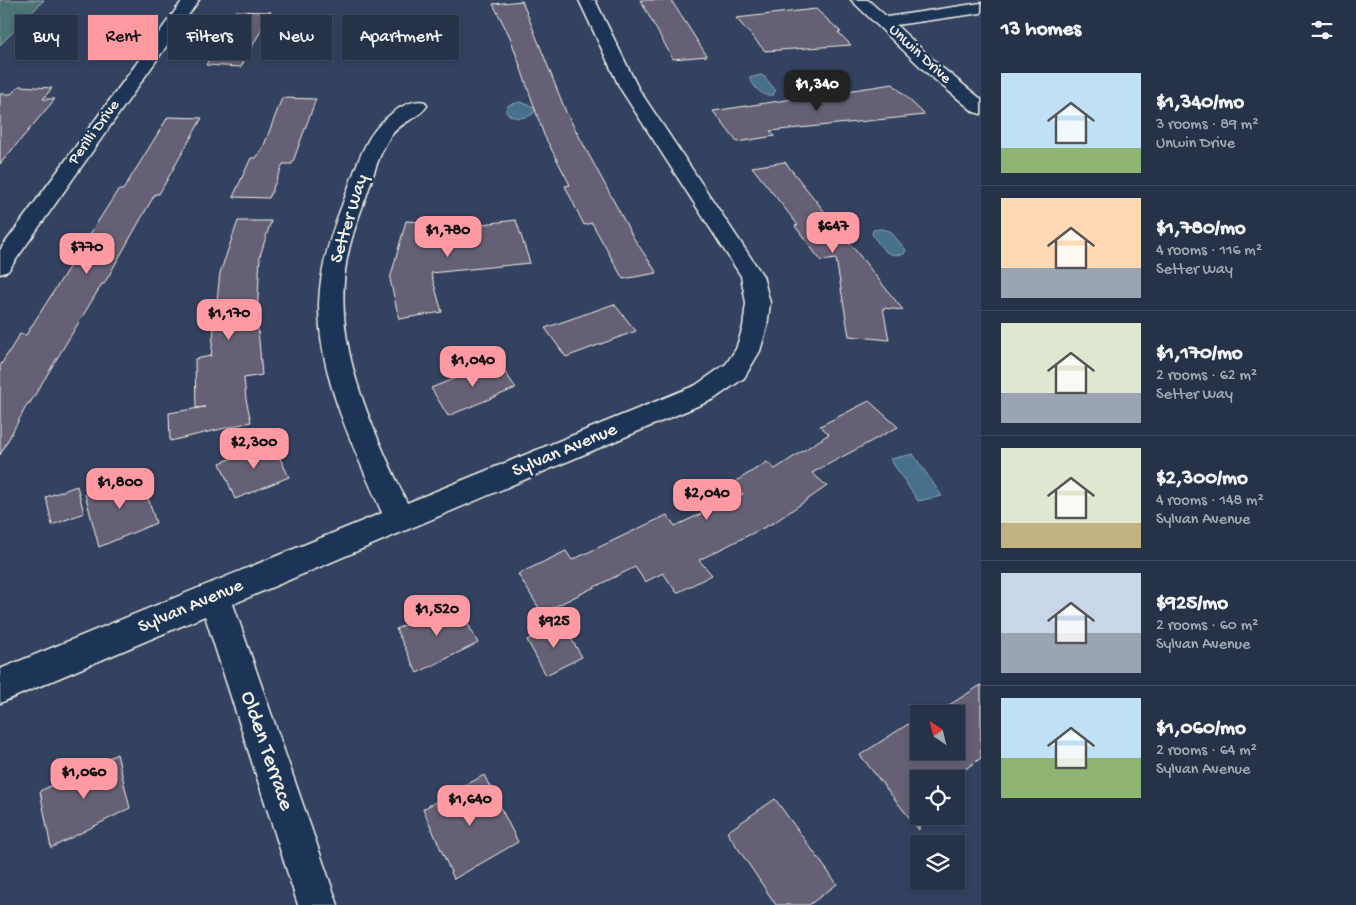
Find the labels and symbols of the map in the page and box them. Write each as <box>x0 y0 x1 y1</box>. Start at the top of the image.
street label: Unwin Drive <box>884 21 955 89</box>
pin: $1,340 <box>776 70 858 112</box>
street label: Perilli Drive <box>65 96 125 170</box>
street label: Setter Way <box>326 171 375 266</box>
pin: $647 <box>803 212 863 254</box>
pin: $1,780 <box>407 216 489 258</box>
pin: $770 <box>57 232 117 275</box>
pin: $1,170 <box>188 298 270 341</box>
pin: $1,040 <box>432 346 514 388</box>
street label: Sylvan Avenue <box>509 418 621 483</box>
pin: $2,300 <box>213 428 295 470</box>
pin: $1,800 <box>79 468 161 510</box>
pin: $2,040 <box>666 478 748 521</box>
street label: Sylvan Avenue <box>135 574 247 639</box>
pin: $1,520 <box>396 594 478 637</box>
pin: $925 <box>524 606 584 649</box>
street label: Olden Terrace <box>233 688 299 815</box>
north arrow <box>910 705 965 760</box>
pin: $1,060 <box>43 758 125 800</box>
pin: $1,640 <box>429 784 511 827</box>

